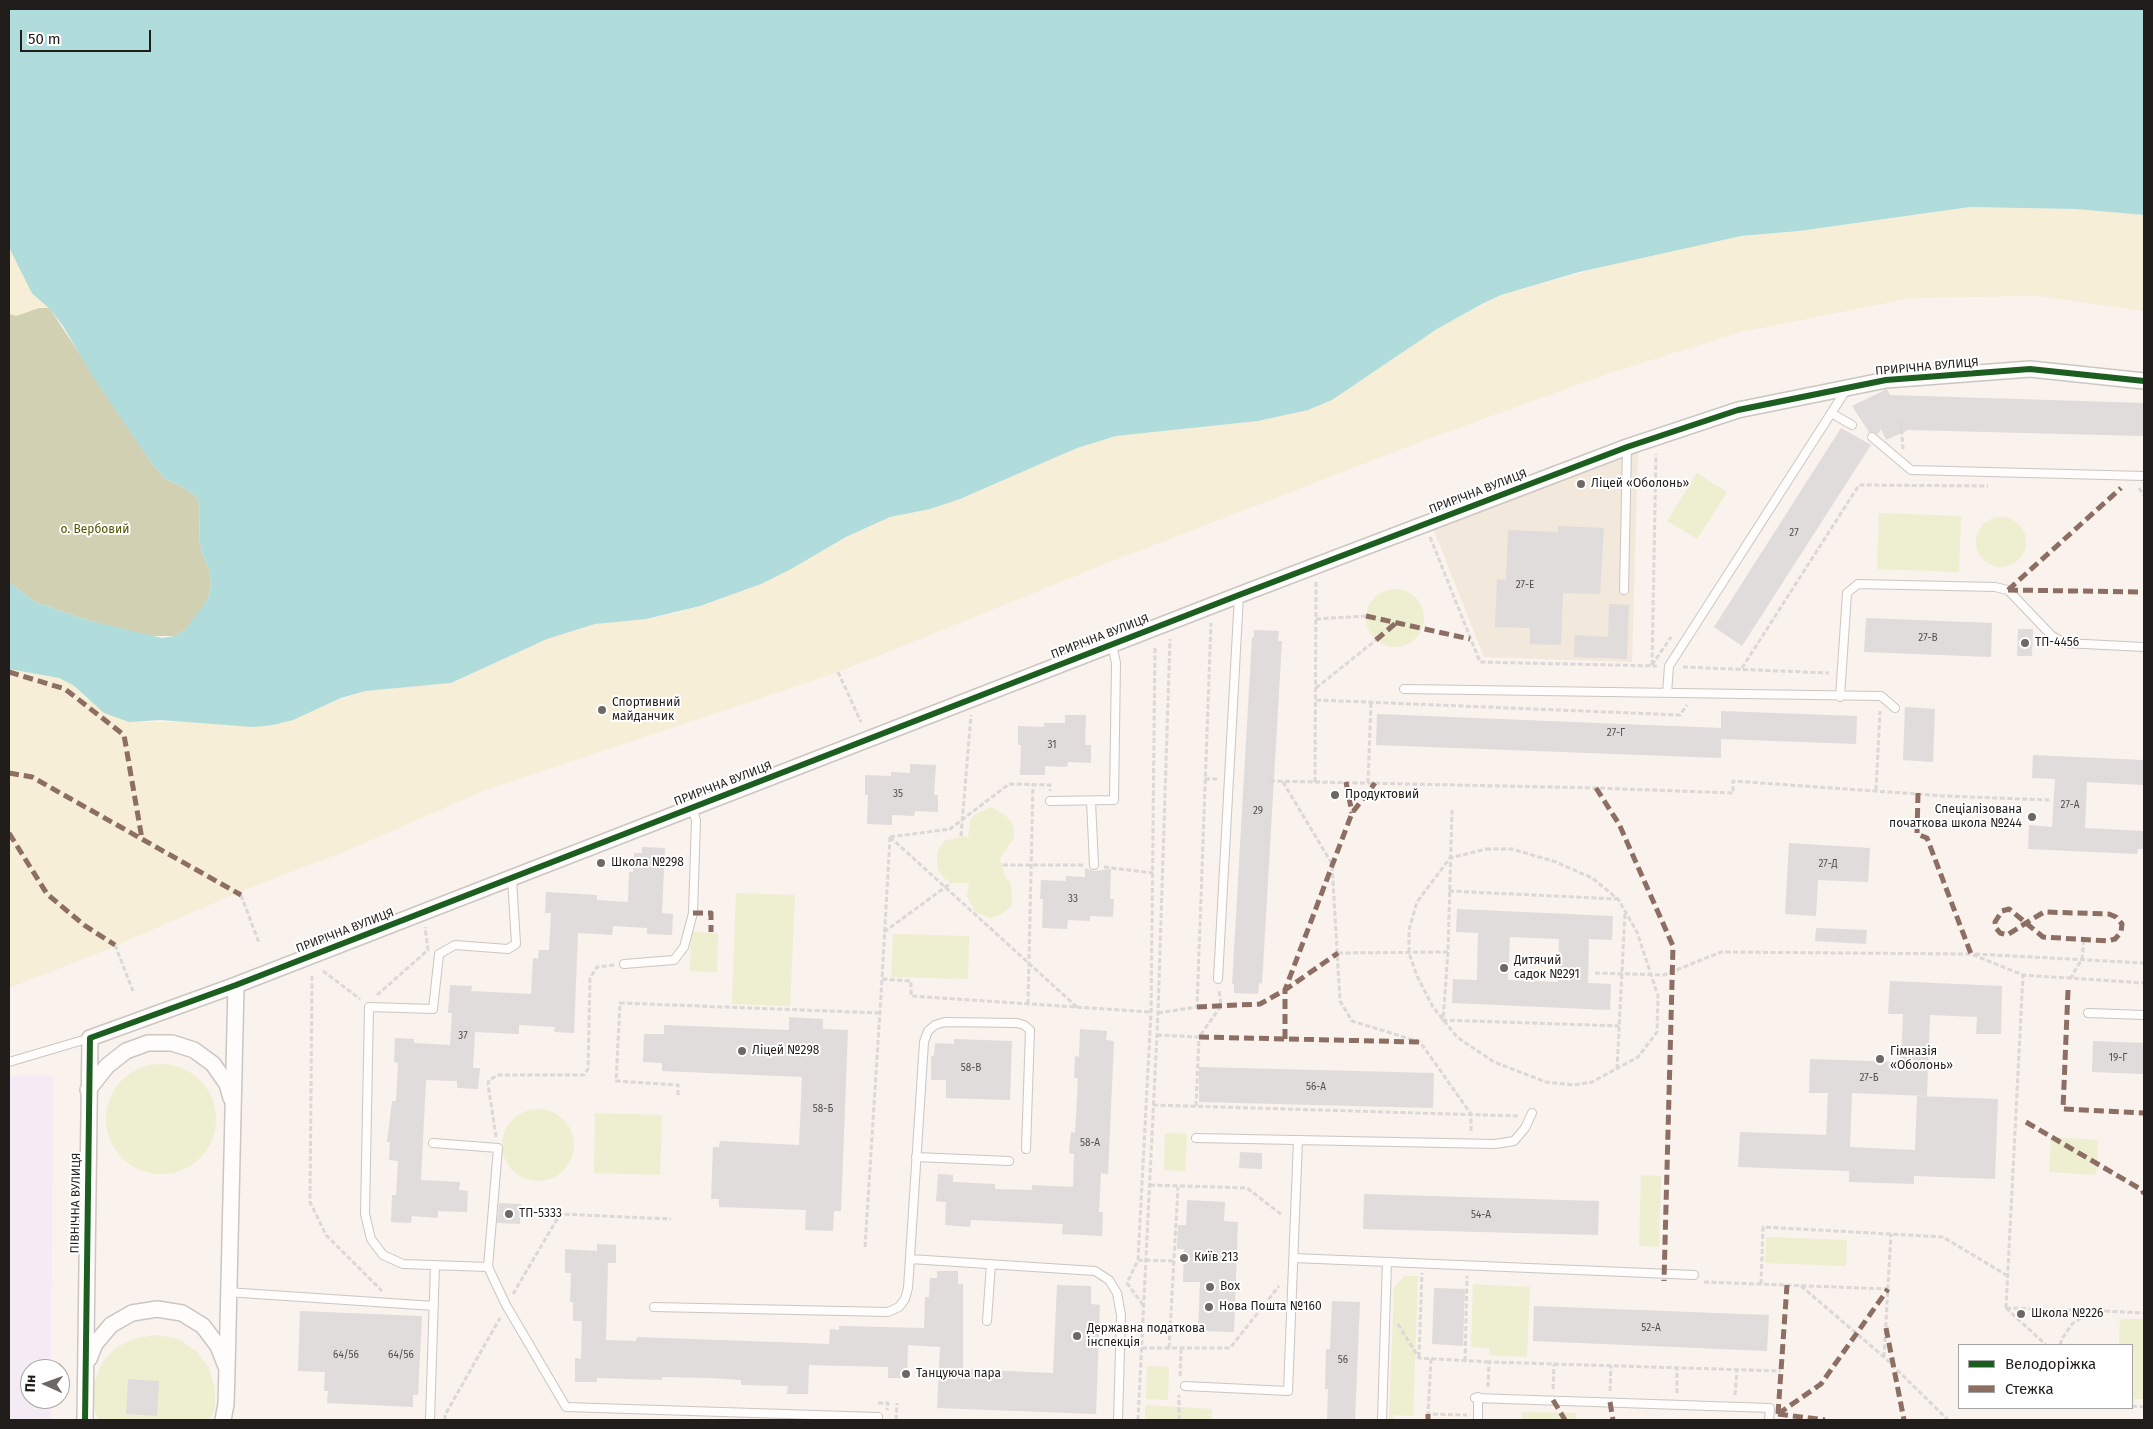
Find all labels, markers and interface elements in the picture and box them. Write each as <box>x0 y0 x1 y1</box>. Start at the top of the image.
scale bar <box>22 20 154 52</box>
text: 50 m <box>28 30 61 48</box>
street label: ПРИРІЧНА ВУЛИЦЯ <box>1875 355 1979 379</box>
street label: ПРИРІЧНА ВУЛИЦЯ <box>1427 467 1529 517</box>
place label: Ліцей «Оболонь» <box>1591 477 1689 491</box>
marker: Ліцей «Оболонь» <box>1575 478 1587 490</box>
park label: о. Вербовий <box>60 523 130 537</box>
house number: 27 <box>1789 527 1799 539</box>
house number: 27-Е <box>1516 579 1534 591</box>
street label: ПРИРІЧНА ВУЛИЦЯ <box>1049 612 1151 662</box>
house number: 27-В <box>1918 632 1938 644</box>
place label: ТП-4456 <box>2035 636 2079 650</box>
marker: ТП-4456 <box>2019 637 2031 649</box>
place label: Спортивний майданчик <box>612 696 680 724</box>
marker: Спортивний майданчик <box>596 704 608 716</box>
house number: 27-Г <box>1607 727 1625 739</box>
house number: 31 <box>1047 739 1057 751</box>
street label: ПРИРІЧНА ВУЛИЦЯ <box>672 759 774 809</box>
house number: 35 <box>893 788 903 800</box>
place label: Продуктовий <box>1345 788 1419 802</box>
marker: Продуктовий <box>1329 789 1341 801</box>
house number: 27-А <box>2061 799 2079 811</box>
place label: Спеціалізована початкова школа №244 <box>1889 803 2022 831</box>
house number: 29 <box>1253 805 1263 817</box>
marker: Спеціалізована початкова школа №244 <box>2026 811 2038 823</box>
place label: Школа №298 <box>611 856 684 870</box>
marker: Школа №298 <box>595 857 607 869</box>
house number: 27-Д <box>1818 858 1838 870</box>
house number: 33 <box>1068 893 1078 905</box>
street label: ПРИРІЧНА ВУЛИЦЯ <box>294 906 396 956</box>
place label: Дитячий садок №291 <box>1514 954 1580 982</box>
marker: Дитячий садок №291 <box>1498 962 1510 974</box>
house number: 37 <box>458 1030 468 1042</box>
place label: Ліцей №298 <box>752 1044 819 1058</box>
marker: Ліцей №298 <box>736 1045 748 1057</box>
place label: Гімназія «Оболонь» <box>1890 1045 1953 1073</box>
house number: 19-Г <box>2109 1052 2127 1064</box>
marker: Гімназія «Оболонь» <box>1874 1053 1886 1065</box>
house number: 58-В <box>961 1062 981 1074</box>
house number: 27-Б <box>1859 1072 1879 1084</box>
house number: 56-А <box>1306 1081 1326 1093</box>
house number: 58-Б <box>813 1103 833 1115</box>
house number: 58-А <box>1080 1137 1100 1149</box>
street label: ПІВНІЧНА ВУЛИЦЯ <box>68 1153 84 1253</box>
place label: ТП-5333 <box>519 1207 562 1221</box>
marker: ТП-5333 <box>503 1208 515 1220</box>
house number: 54-А <box>1471 1209 1491 1221</box>
place label: Київ 213 <box>1194 1251 1238 1265</box>
marker: Київ 213 <box>1178 1252 1190 1264</box>
place label: Box <box>1220 1280 1240 1294</box>
marker: Box <box>1204 1281 1216 1293</box>
place label: Нова Пошта №160 <box>1219 1300 1322 1314</box>
marker: Нова Пошта №160 <box>1203 1301 1215 1313</box>
place label: Школа №226 <box>2031 1307 2103 1321</box>
marker: Школа №226 <box>2015 1308 2027 1320</box>
place label: Державна податкова інспекція <box>1087 1322 1205 1350</box>
house number: 52-А <box>1641 1322 1661 1334</box>
marker: Державна податкова інспекція <box>1071 1330 1083 1342</box>
legend <box>1958 1344 2133 1409</box>
house number: 64/56 <box>333 1349 359 1361</box>
house number: 64/56 <box>388 1349 414 1361</box>
house number: 56 <box>1338 1354 1348 1366</box>
text: Велодоріжка <box>2005 1355 2096 1373</box>
north arrow <box>20 1359 70 1409</box>
place label: Танцуюча пара <box>916 1367 1001 1381</box>
marker: Танцуюча пара <box>900 1368 912 1380</box>
text: Пн <box>22 1374 39 1393</box>
text: Стежка <box>2005 1380 2054 1398</box>

